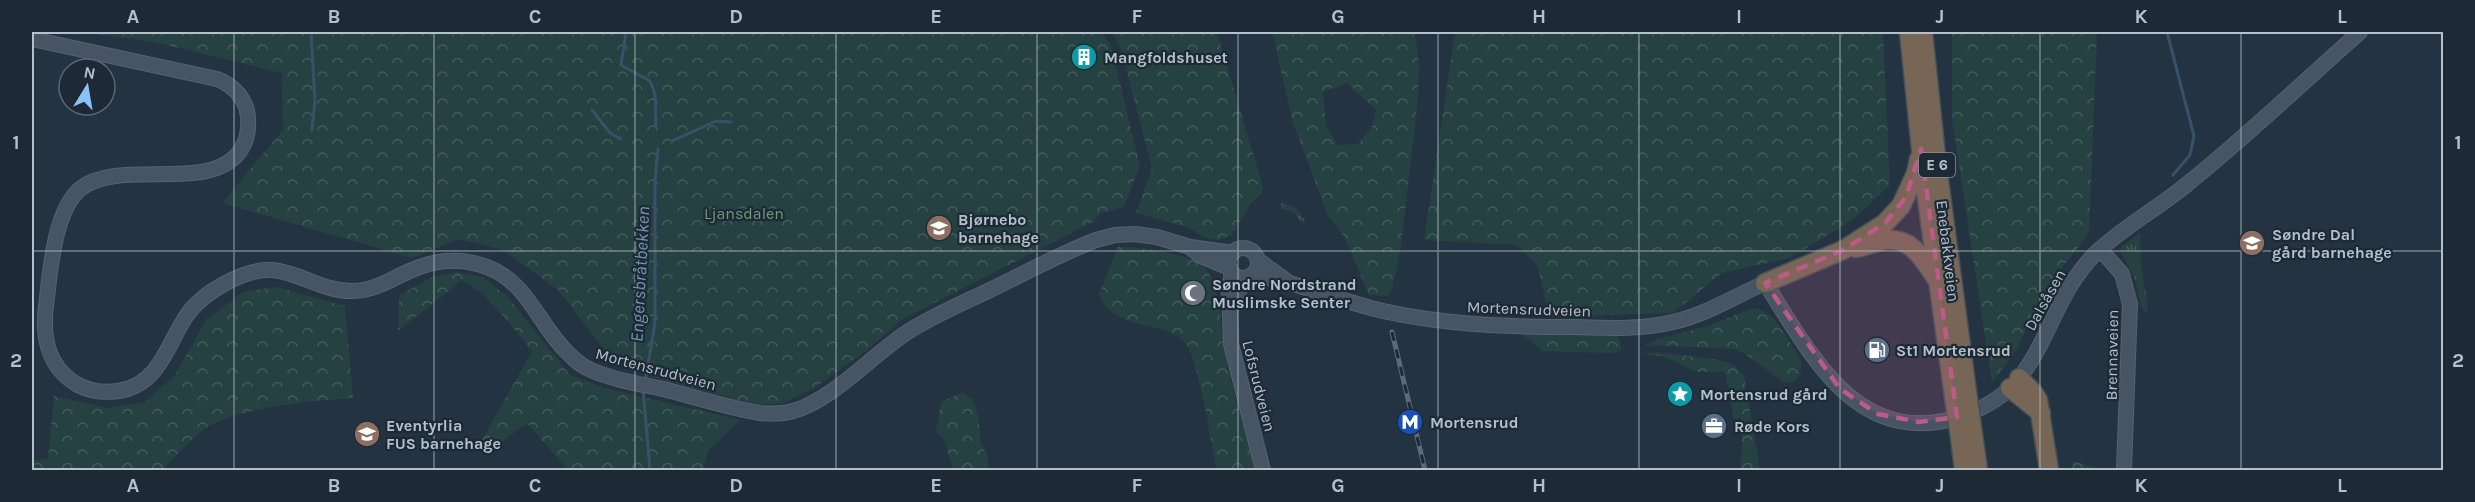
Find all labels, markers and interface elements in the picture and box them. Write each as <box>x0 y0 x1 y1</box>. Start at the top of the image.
text: A <box>127 5 140 28</box>
text: B <box>328 5 340 28</box>
text: C <box>529 5 541 28</box>
text: D <box>729 5 743 28</box>
text: E <box>930 5 942 28</box>
text: F <box>1132 5 1143 28</box>
text: G <box>1331 5 1345 28</box>
text: H <box>1532 5 1546 28</box>
text: I <box>1736 5 1742 28</box>
text: J <box>1936 5 1944 28</box>
text: K <box>2134 5 2148 28</box>
text: L <box>2337 5 2347 28</box>
building icon: Mangfoldshuset <box>1069 42 1099 72</box>
place label: Mangfoldshuset <box>1104 48 1228 67</box>
north arrow <box>57 57 117 117</box>
text: N <box>82 62 97 83</box>
text: 1 <box>12 131 20 154</box>
text: 1 <box>2454 131 2462 154</box>
road number: E 6 <box>1919 153 1955 177</box>
street label: Enebakkveien <box>1932 199 1964 303</box>
park label: Ljansdalen <box>704 204 784 223</box>
water label: Engersbråtbekken <box>625 205 655 343</box>
place label: Bjørnebo barnehage <box>958 210 1039 247</box>
school or university icon: Bjørnebo barnehage <box>924 213 954 243</box>
place label: Søndre Dal gård barnehage <box>2272 225 2392 262</box>
school or university icon: Søndre Dal gård barnehage <box>2237 228 2267 258</box>
street label: Dalsåsen <box>2020 266 2070 334</box>
place label: Søndre Nordstrand Muslimske Senter <box>1212 275 1357 312</box>
mosque icon: Søndre Nordstrand Muslimske Senter <box>1178 278 1208 308</box>
street label: Mortensrudveien <box>1467 297 1591 321</box>
street label: Brennaveien <box>2102 309 2122 401</box>
fuel station icon: St1 Mortensrud <box>1862 335 1892 365</box>
street label: Lofsrudveien <box>1238 338 1280 434</box>
place label: St1 Mortensrud <box>1896 341 2011 360</box>
street label: Mortensrudveien <box>594 344 718 394</box>
text: 2 <box>10 349 22 372</box>
text: 2 <box>2452 349 2464 372</box>
place icon: Mortensrud gård <box>1665 379 1695 409</box>
place label: Mortensrud gård <box>1700 385 1828 404</box>
metro station icon: Mortensrud <box>1395 407 1425 437</box>
office icon: Røde Kors <box>1699 411 1729 441</box>
place label: Mortensrud <box>1430 413 1519 432</box>
place label: Eventyrlia FUS barnehage <box>386 416 501 453</box>
place label: Røde Kors <box>1734 417 1810 436</box>
school or university icon: Eventyrlia FUS barnehage <box>352 419 382 449</box>
text: A <box>127 474 140 497</box>
text: B <box>328 474 340 497</box>
text: C <box>529 474 541 497</box>
text: D <box>729 474 743 497</box>
text: E <box>930 474 942 497</box>
text: F <box>1132 474 1143 497</box>
text: G <box>1331 474 1345 497</box>
text: H <box>1532 474 1546 497</box>
text: I <box>1736 474 1742 497</box>
text: J <box>1936 474 1944 497</box>
text: K <box>2134 474 2148 497</box>
text: L <box>2337 474 2347 497</box>

